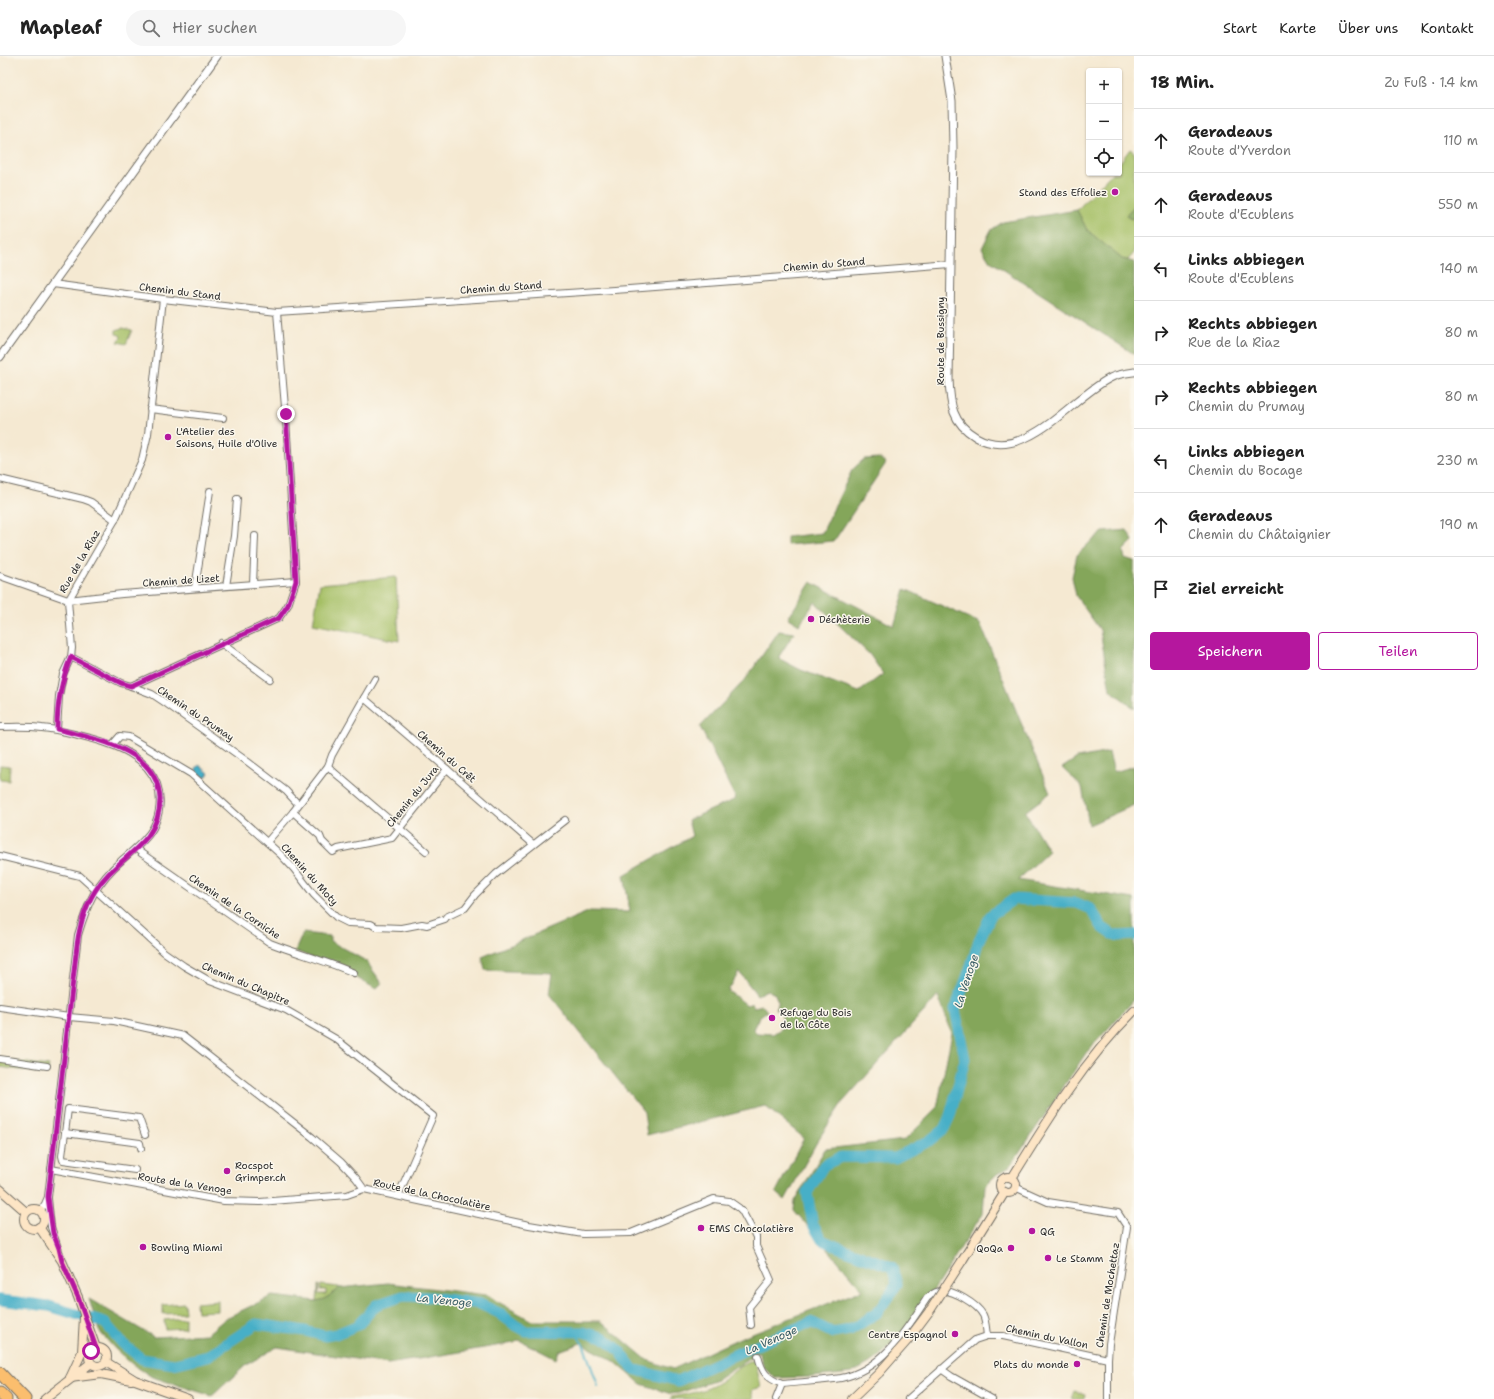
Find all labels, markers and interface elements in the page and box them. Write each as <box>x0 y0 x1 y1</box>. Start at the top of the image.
search box <box>126 10 406 46</box>
text: Mapleaf <box>20 15 102 40</box>
icon: search <box>140 17 162 39</box>
text: Hier suchen <box>172 18 257 38</box>
text: Start <box>1223 19 1257 37</box>
text: Karte <box>1279 19 1316 37</box>
text: Über uns <box>1338 19 1398 37</box>
text: Kontakt <box>1420 19 1474 37</box>
map controls <box>1086 68 1122 176</box>
button: + <box>1086 68 1122 104</box>
text: 18 Min. <box>1150 71 1214 93</box>
text: Zu Fuß · 1.4 km <box>1385 74 1478 91</box>
button: − <box>1086 104 1122 140</box>
text: Geradeaus <box>1188 122 1273 142</box>
icon: ahead <box>1150 130 1172 152</box>
text: 110 m <box>1443 132 1478 149</box>
button: locate <box>1086 140 1122 176</box>
text: Route d'Yverdon <box>1188 142 1291 159</box>
place label: Stand des Effoliez <box>1019 186 1107 199</box>
text: Geradeaus <box>1188 186 1273 206</box>
marker: Stand des Effoliez <box>1110 187 1120 197</box>
icon: ahead <box>1150 194 1172 216</box>
text: 550 m <box>1438 196 1478 213</box>
text: Route d'Ecublens <box>1188 206 1294 223</box>
text: Links abbiegen <box>1188 250 1304 270</box>
street label: Chemin du Stand <box>783 254 866 275</box>
icon: left <box>1150 258 1172 280</box>
text: 140 m <box>1439 260 1478 277</box>
text: Route d'Ecublens <box>1188 270 1294 287</box>
street label: Chemin du Stand <box>460 278 543 297</box>
street label: Chemin du Stand <box>138 280 222 303</box>
street label: Route de Bussigny <box>934 297 947 385</box>
text: Rechts abbiegen <box>1188 314 1317 334</box>
icon: right <box>1150 322 1172 344</box>
text: 80 m <box>1444 324 1478 341</box>
text: Rue de la Riaz <box>1188 334 1280 351</box>
text: Rechts abbiegen <box>1188 378 1317 398</box>
icon: right <box>1150 386 1172 408</box>
text: 80 m <box>1444 388 1478 405</box>
text: Chemin du Prumay <box>1188 398 1305 415</box>
route end <box>277 405 295 423</box>
place label: L'Atelier des Saisons, Huile d'Olive <box>176 425 278 450</box>
marker: L'Atelier des Saisons, Huile d'Olive <box>163 432 173 442</box>
text: Links abbiegen <box>1188 442 1304 462</box>
icon: left <box>1150 450 1172 472</box>
text: 230 m <box>1436 452 1478 469</box>
text: Chemin du Bocage <box>1188 462 1303 479</box>
text: Geradeaus <box>1188 506 1273 526</box>
icon: ahead <box>1150 514 1172 536</box>
text: 190 m <box>1439 516 1478 533</box>
text: Chemin du Châtaignier <box>1188 526 1331 543</box>
street label: Rue de la Riaz <box>56 527 103 595</box>
street label: Chemin de Lizet <box>142 571 220 590</box>
icon: arrive <box>1150 578 1172 600</box>
text: Ziel erreicht <box>1188 579 1284 599</box>
place label: Déchèterie <box>819 613 870 626</box>
marker: Déchèterie <box>806 614 816 624</box>
button: Speichern <box>1150 632 1310 670</box>
button: Teilen <box>1318 632 1478 670</box>
street label: Chemin du Prumay <box>155 683 237 744</box>
street label: Chemin du Crêt <box>415 727 479 785</box>
street label: Chemin du Jura <box>384 762 442 830</box>
street label: Chemin du Moty <box>278 841 341 908</box>
street label: Chemin de la Corniche <box>186 871 283 942</box>
water label: La Venoge <box>951 952 982 1010</box>
street label: Chemin du Chapitre <box>200 959 292 1008</box>
place label: Refuge du Bois de la Côte <box>780 1006 851 1031</box>
marker: Refuge du Bois de la Côte <box>767 1013 777 1023</box>
place label: Rocspot Grimper.ch <box>235 1159 286 1184</box>
marker: Rocspot Grimper.ch <box>222 1166 232 1176</box>
street label: Route de la Venoge <box>137 1170 233 1197</box>
street label: Route de la Chocolatière <box>372 1176 492 1213</box>
place label: EMS Chocolatière <box>709 1222 794 1235</box>
marker: EMS Chocolatière <box>696 1223 706 1233</box>
place label: QG <box>1040 1225 1055 1238</box>
marker: QG <box>1027 1226 1037 1236</box>
place label: Bowling Miami <box>151 1241 223 1254</box>
marker: Bowling Miami <box>138 1242 148 1252</box>
place label: QoQa <box>976 1242 1004 1255</box>
street label: Chemin de Mochettaz <box>1093 1242 1122 1349</box>
marker: QoQa <box>1006 1243 1016 1253</box>
place label: Le Stamm <box>1056 1252 1104 1265</box>
marker: Le Stamm <box>1043 1253 1053 1263</box>
water label: La Venoge <box>416 1290 472 1311</box>
street label: Chemin du Vallon <box>1005 1321 1089 1352</box>
water label: La Venoge <box>743 1322 800 1359</box>
place label: Centre Espagnol <box>868 1328 947 1341</box>
marker: Centre Espagnol <box>950 1329 960 1339</box>
route start <box>82 1342 100 1360</box>
place label: Plats du monde <box>993 1358 1069 1371</box>
marker: Plats du monde <box>1072 1359 1082 1369</box>

